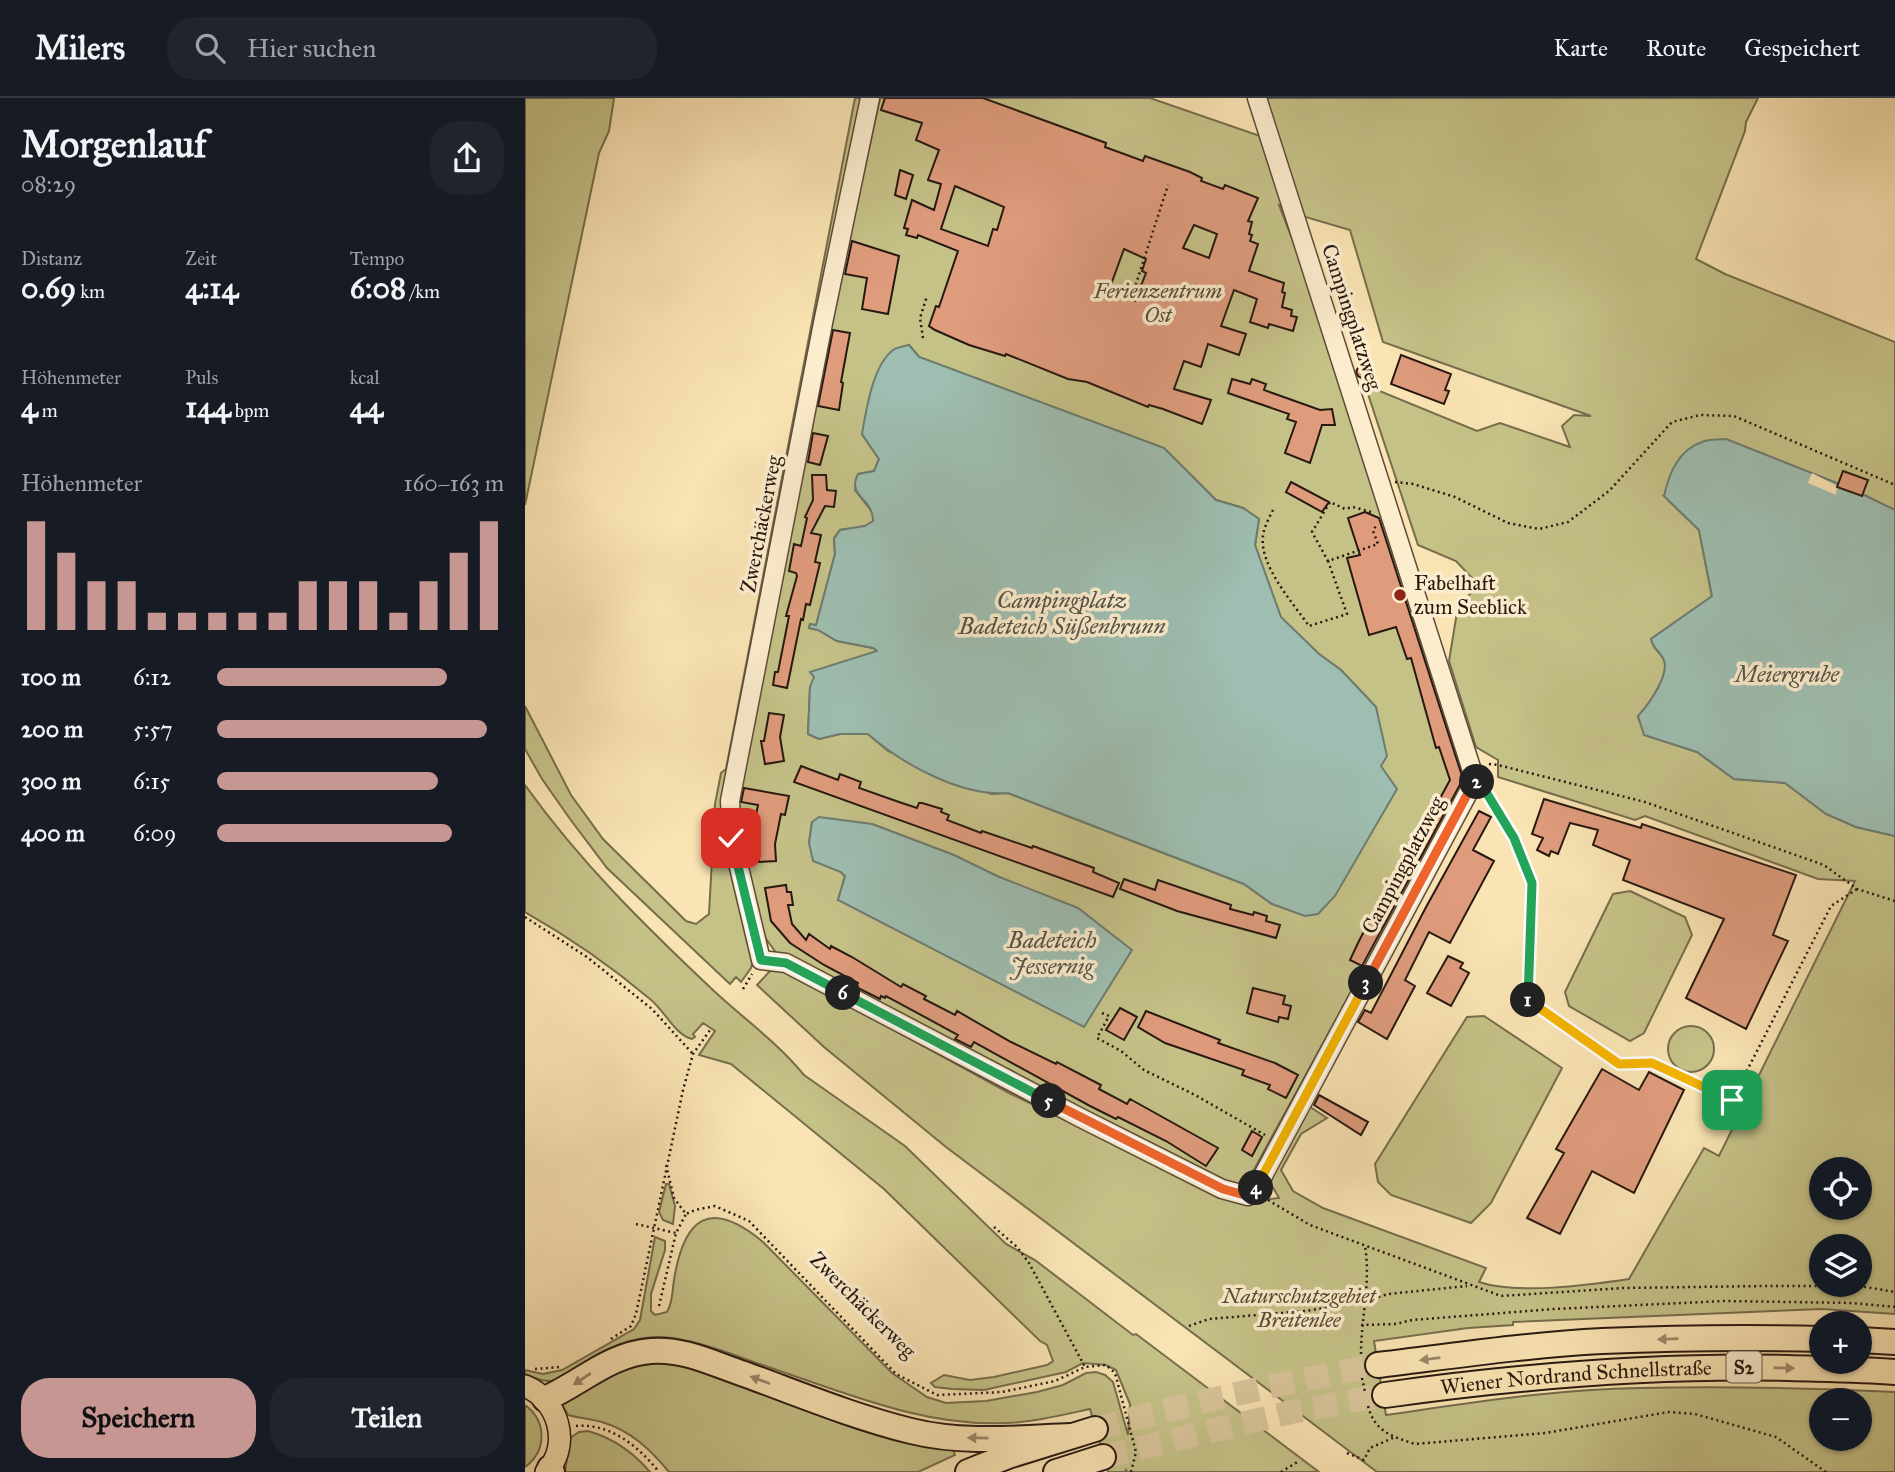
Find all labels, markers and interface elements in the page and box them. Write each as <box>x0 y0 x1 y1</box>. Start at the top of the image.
search box <box>167 17 657 80</box>
text: Milers <box>35 28 125 68</box>
icon: search <box>191 29 229 67</box>
text: Hier suchen <box>247 32 376 64</box>
text: Karte <box>1553 33 1608 63</box>
text: Route <box>1646 33 1706 63</box>
text: Gespeichert <box>1744 33 1860 63</box>
text: Morgenlauf <box>21 121 207 167</box>
button: share <box>430 121 504 195</box>
text: 08:29 <box>21 170 76 198</box>
street label: Campingplatzweg <box>1316 240 1388 394</box>
text: Distanz <box>21 247 82 270</box>
text: Zeit <box>185 247 217 270</box>
text: Tempo <box>350 247 404 270</box>
text: 0.69 <box>21 270 76 306</box>
text: 4:14 <box>185 270 238 306</box>
text: 6:08 <box>350 270 406 306</box>
park label: Ferienzentrum Ost <box>1093 278 1222 328</box>
text: km <box>76 280 105 303</box>
text: /km <box>406 280 440 303</box>
text: Höhenmeter <box>21 366 121 389</box>
text: Puls <box>185 366 218 389</box>
text: kcal <box>350 366 380 389</box>
text: 4 <box>21 389 38 425</box>
text: 144 <box>185 389 231 425</box>
text: 44 <box>350 389 383 425</box>
text: m <box>38 399 58 422</box>
text: bpm <box>231 399 269 422</box>
street label: Zwerchäckerweg <box>735 453 787 595</box>
text: Höhenmeter <box>21 469 142 497</box>
text: 160–163 m <box>403 469 504 497</box>
place label: Fabelhaft zum Seeblick <box>1414 570 1527 620</box>
water label: Campingplatz Badeteich Süßenbrunn <box>957 586 1166 640</box>
marker: Fabelhaft zum Seeblick <box>1392 587 1408 603</box>
water label: Meiergrube <box>1733 660 1840 688</box>
text: 100 m <box>21 663 81 691</box>
text: 6:12 <box>133 663 171 691</box>
text: 200 m <box>21 715 83 743</box>
text: 5:57 <box>133 715 172 743</box>
pin: 2 <box>1459 764 1495 800</box>
text: 300 m <box>21 767 81 795</box>
text: 6:15 <box>133 767 170 795</box>
text: 2 <box>1472 770 1481 793</box>
street label: Campingplatzweg <box>1356 791 1450 938</box>
pin <box>701 808 761 868</box>
text: 400 m <box>21 819 85 847</box>
text: 6:09 <box>133 819 176 847</box>
icon: check <box>712 819 750 857</box>
water label: Badeteich Jessernig <box>1007 926 1096 980</box>
pin: 3 <box>1349 966 1383 1001</box>
text: 3 <box>1362 971 1369 994</box>
pin: 6 <box>825 976 861 1010</box>
text: 6 <box>838 981 847 1004</box>
pin: 1 <box>1511 982 1545 1018</box>
text: 1 <box>1524 988 1531 1011</box>
pin <box>1702 1070 1762 1130</box>
icon: arrive <box>1713 1081 1751 1119</box>
pin: 5 <box>1031 1084 1067 1118</box>
text: 5 <box>1044 1089 1053 1112</box>
map controls <box>1809 1157 1872 1451</box>
button: locate <box>1809 1157 1872 1220</box>
pin: 4 <box>1239 1170 1273 1206</box>
text: 4 <box>1250 1176 1261 1199</box>
button: layers <box>1809 1234 1872 1297</box>
street label: Zwerchäckerweg <box>804 1246 922 1364</box>
park label: Naturschutzgebiet Breitenlee <box>1221 1283 1377 1333</box>
button: + <box>1809 1311 1872 1374</box>
one-way arrow <box>1657 1334 1679 1345</box>
road number: S2 <box>1727 1352 1761 1382</box>
one-way arrow <box>1419 1353 1441 1364</box>
street label: Wiener Nordrand Schnellstraße <box>1439 1355 1712 1401</box>
one-way arrow <box>1773 1362 1795 1374</box>
one-way arrow <box>572 1373 592 1386</box>
one-way arrow <box>749 1374 770 1385</box>
button: Speichern <box>21 1378 256 1458</box>
button: Teilen <box>270 1378 504 1458</box>
button: − <box>1809 1388 1872 1451</box>
one-way arrow <box>967 1433 989 1444</box>

